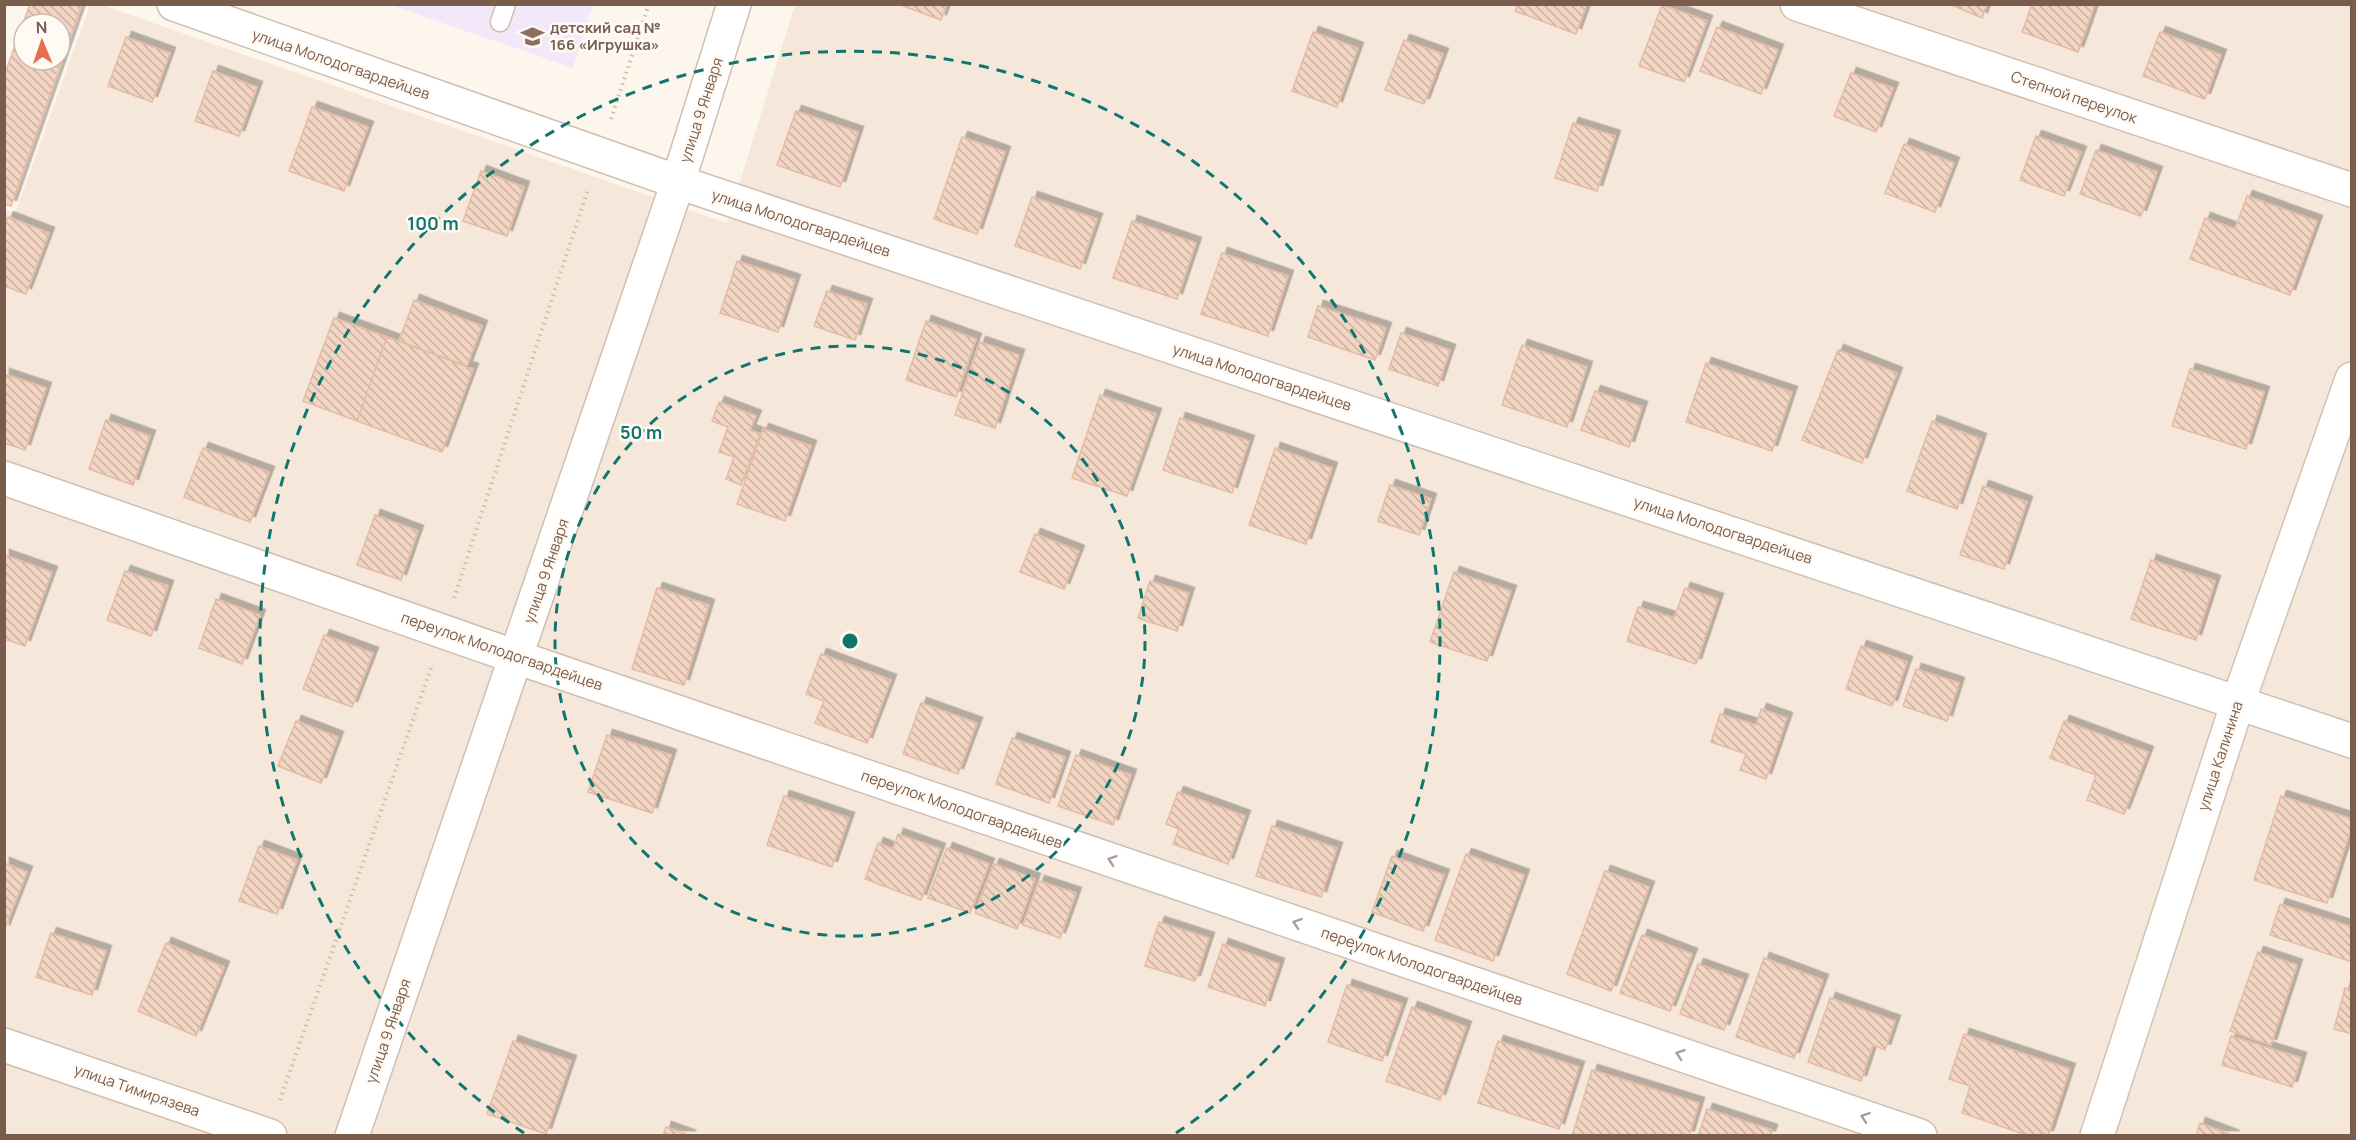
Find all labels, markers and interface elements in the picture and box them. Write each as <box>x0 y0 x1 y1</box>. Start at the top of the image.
north arrow <box>12 12 72 72</box>
text: N <box>35 16 48 38</box>
place label: детский сад № 166 «Игрушка» <box>550 17 661 55</box>
school or university icon: детский сад № 166 «Игрушка» <box>519 23 545 49</box>
street label: улица Молодогвардейцев <box>249 24 433 104</box>
street label: улица 9 Января <box>674 55 728 165</box>
street label: Степной переулок <box>2008 66 2140 129</box>
street label: улица Молодогвардейцев <box>709 184 893 262</box>
text: 100 m <box>407 211 459 235</box>
street label: улица Молодогвардейцев <box>1170 338 1354 416</box>
text: 50 m <box>620 420 662 444</box>
street label: улица Молодогвардейцев <box>1631 491 1815 569</box>
street label: улица 9 Января <box>518 516 574 626</box>
street label: переулок Молодогвардейцев <box>398 607 606 695</box>
centre of rings <box>840 631 860 651</box>
street label: улица Калинина <box>2192 698 2248 814</box>
street label: переулок Молодогвардейцев <box>858 765 1066 853</box>
one-way arrow <box>1107 855 1118 867</box>
one-way arrow <box>1292 918 1303 930</box>
street label: переулок Молодогвардейцев <box>1318 922 1526 1010</box>
street label: улица 9 Января <box>360 976 416 1086</box>
one-way arrow <box>1675 1048 1686 1061</box>
street label: улица Тимирязева <box>71 1059 203 1121</box>
one-way arrow <box>1860 1111 1871 1124</box>

